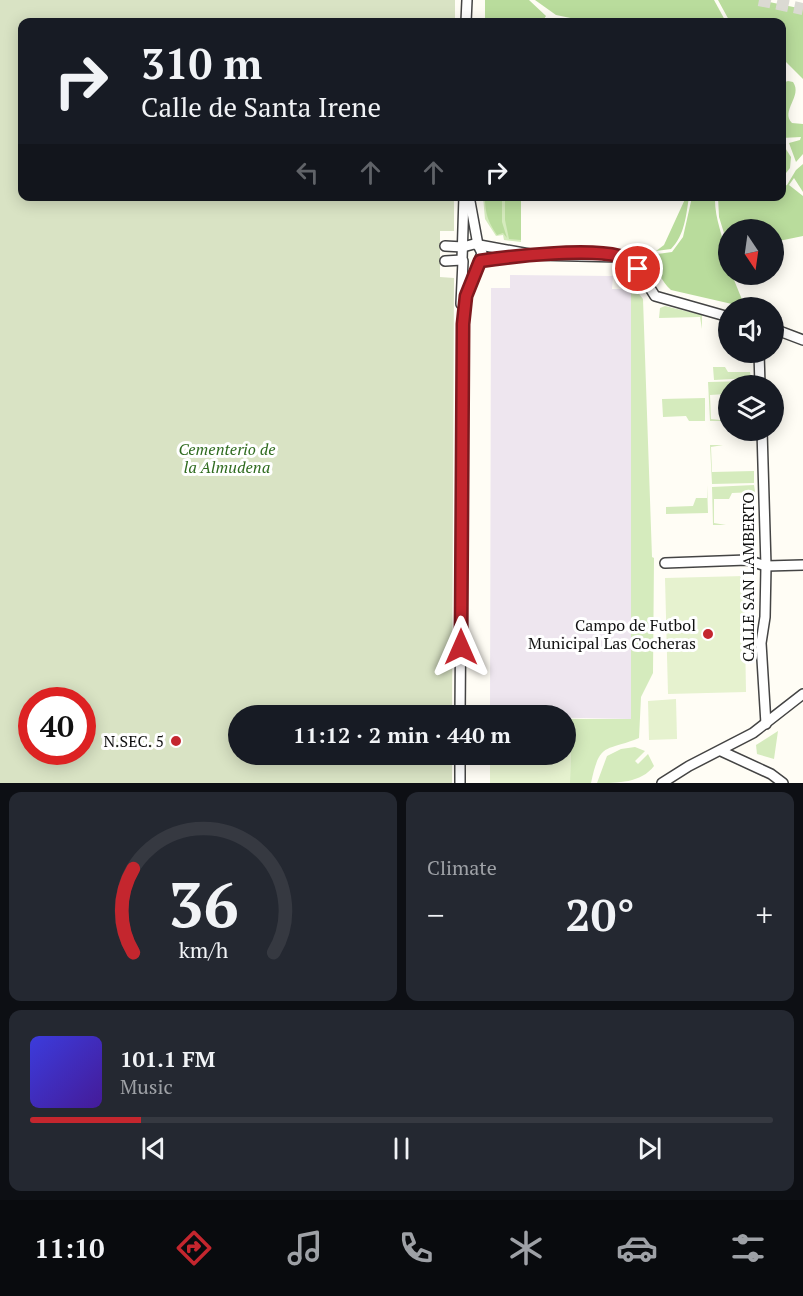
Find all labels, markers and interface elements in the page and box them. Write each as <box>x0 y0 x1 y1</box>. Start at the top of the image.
text: 310 m <box>141 35 262 91</box>
icon: right <box>42 42 120 120</box>
text: Calle de Santa Irene <box>141 89 381 125</box>
icon: left <box>291 156 324 189</box>
icon: ahead <box>354 156 387 189</box>
icon: ahead <box>417 156 450 189</box>
icon: right <box>480 156 513 189</box>
north arrow <box>718 219 784 285</box>
map controls <box>718 219 784 441</box>
pin <box>612 243 663 294</box>
icon: arrive <box>621 252 654 285</box>
button: sound <box>718 297 784 363</box>
button: layers <box>718 375 784 441</box>
park label: Cementerio de la Almudena <box>178 438 276 478</box>
street label: CALLE SAN LAMBERTO <box>737 492 759 662</box>
place label: Campo de Futbol Municipal Las Cocheras <box>528 614 696 654</box>
position arrow <box>429 615 493 679</box>
marker: Campo de Futbol Municipal Las Cocheras <box>701 627 715 641</box>
speed limit sign: 40 <box>18 687 96 765</box>
text: 11:12 · 2 min · 440 m <box>293 720 511 749</box>
place label: N.SEC. 5 <box>103 730 164 752</box>
marker: N.SEC. 5 <box>169 734 183 748</box>
text: Climate <box>427 854 497 881</box>
text: 36 <box>168 862 238 945</box>
text: 20° <box>565 884 635 944</box>
text: − <box>427 893 445 936</box>
text: + <box>755 893 773 936</box>
text: km/h <box>178 937 228 965</box>
text: 101.1 FM <box>120 1044 215 1073</box>
text: Music <box>120 1073 173 1100</box>
icon: previous <box>137 1132 170 1165</box>
icon: pause <box>385 1132 418 1165</box>
icon: next <box>633 1132 666 1165</box>
icon: directions <box>173 1227 215 1269</box>
icon: music <box>284 1227 326 1269</box>
icon: phone <box>395 1227 437 1269</box>
icon: climate <box>505 1227 547 1269</box>
icon: car <box>616 1227 658 1269</box>
icon: filters <box>727 1227 769 1269</box>
text: 11:10 <box>34 1230 105 1266</box>

